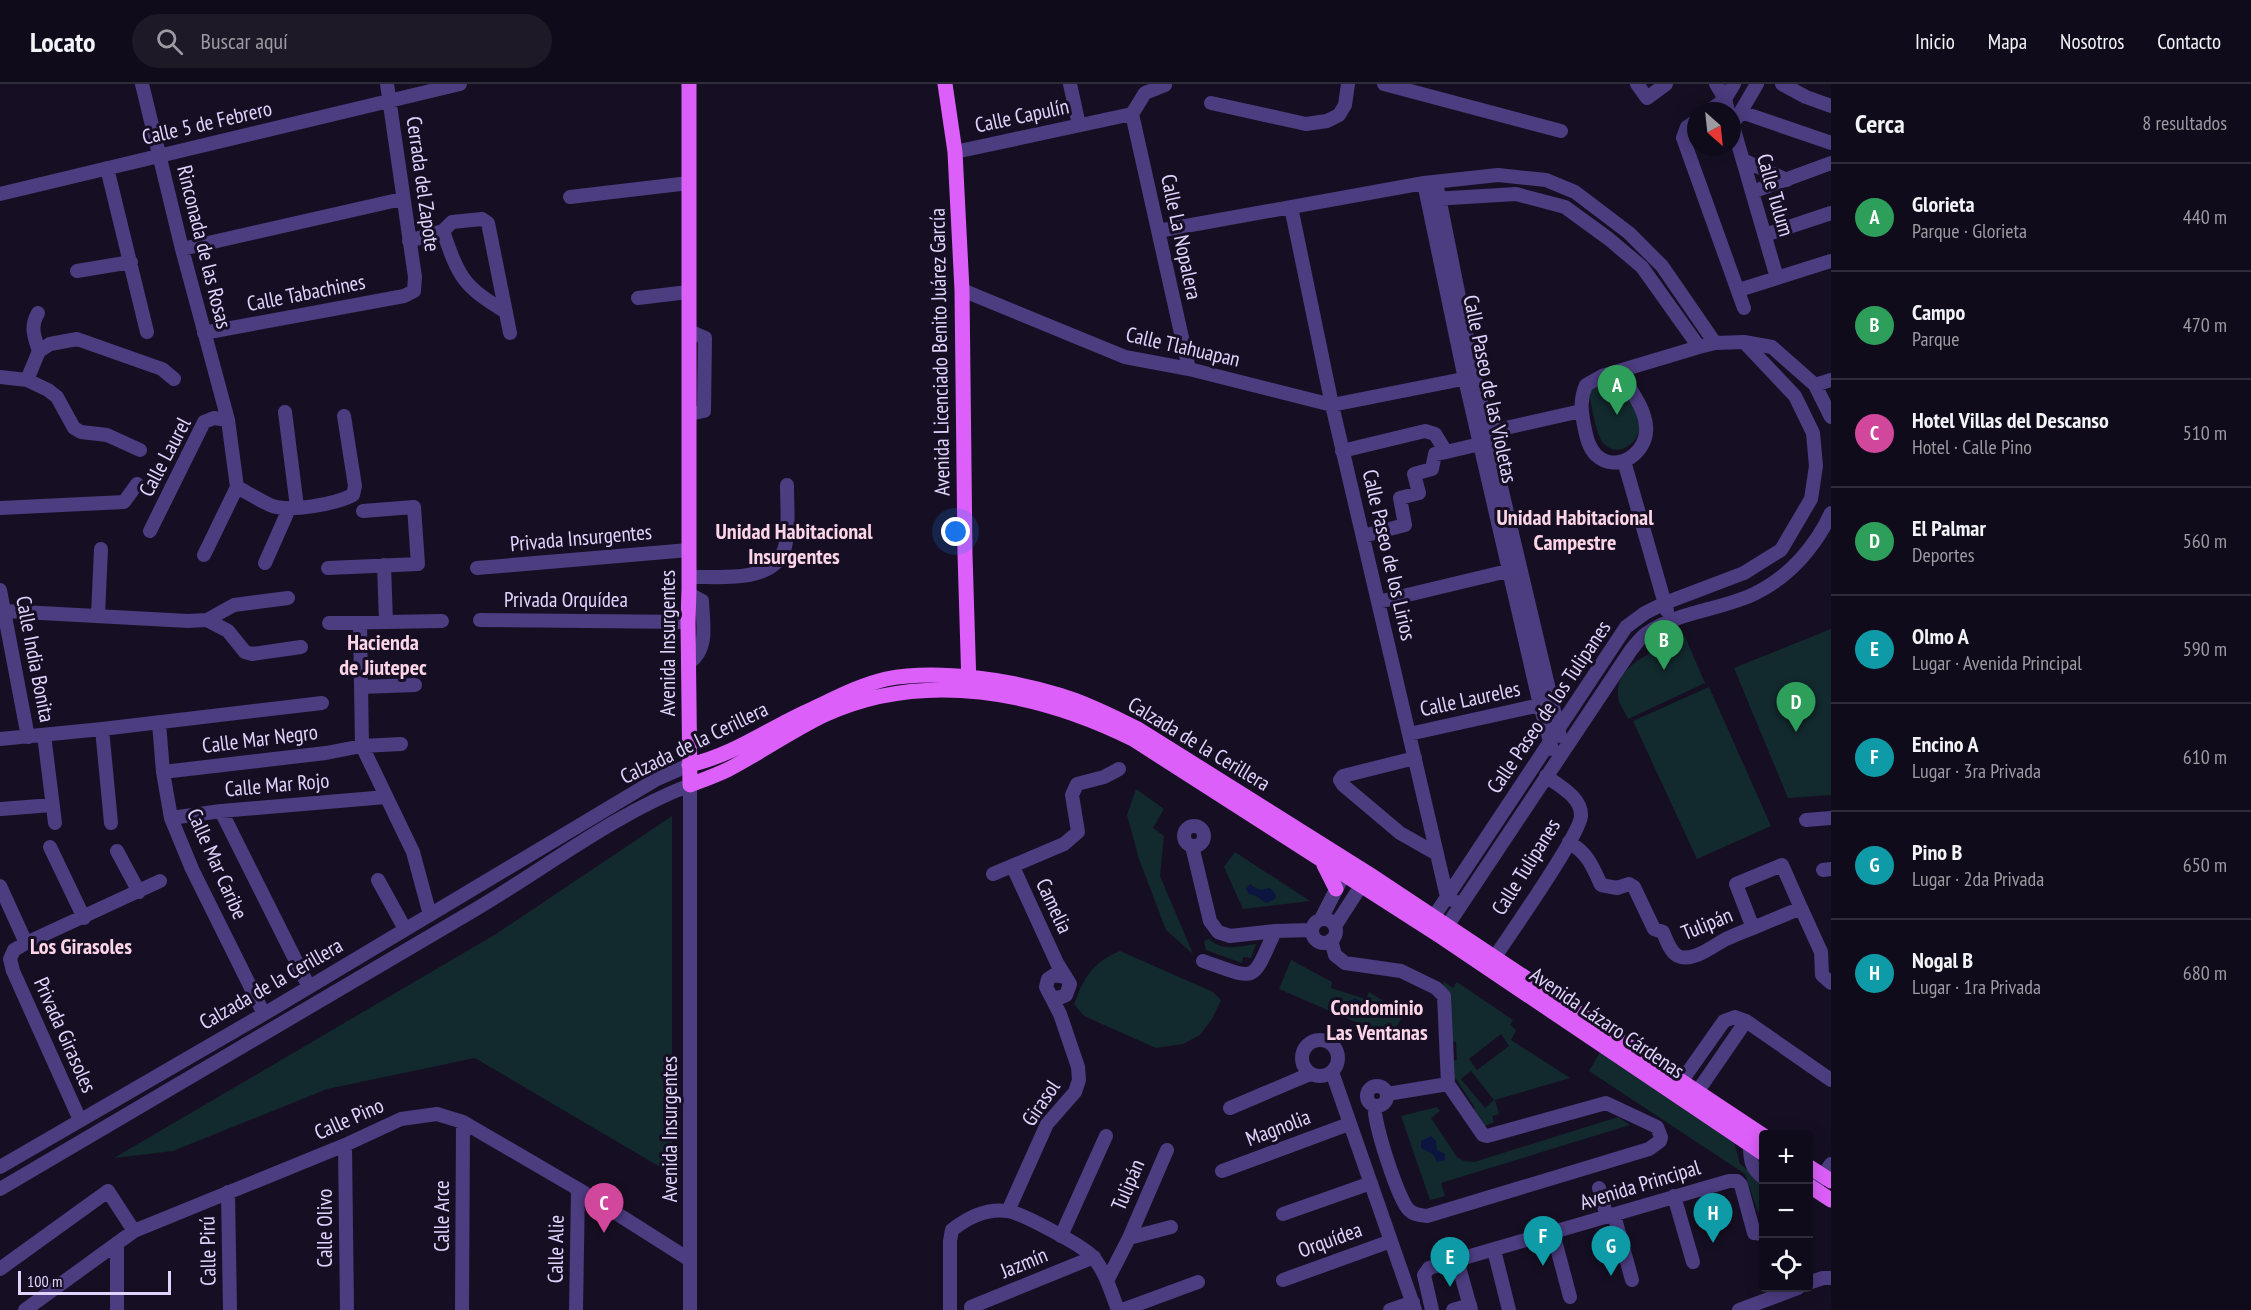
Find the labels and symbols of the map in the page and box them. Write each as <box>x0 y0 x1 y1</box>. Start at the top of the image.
street label: Calle Capulín <box>972 92 1071 139</box>
street label: Calle 5 de Febrero <box>139 94 274 151</box>
north arrow <box>1687 102 1741 156</box>
street label: Cerrada del Zapote <box>401 115 446 253</box>
street label: Calle Tulum <box>1751 151 1800 239</box>
street label: Rinconada de las Rosas <box>171 162 238 331</box>
street label: Calle La Nopalera <box>1155 172 1208 302</box>
street label: Avenida Licenciado Benito Juárez García <box>923 208 956 496</box>
street label: Calle Tabachines <box>244 268 367 317</box>
street label: Calle Paseo de las Violetas <box>1457 292 1524 486</box>
street label: Calle Tlahuapan <box>1123 320 1243 373</box>
pin: A <box>1598 366 1636 415</box>
street label: Calle Laurel <box>132 412 197 501</box>
street label: Calle Paseo de los Lirios <box>1357 467 1422 643</box>
district label: Unidad Habitacional Campestre <box>1496 503 1654 556</box>
district label: Unidad Habitacional Insurgentes <box>715 517 873 570</box>
your location <box>941 517 970 546</box>
street label: Privada Insurgentes <box>509 518 653 557</box>
street label: Avenida Insurgentes <box>654 570 681 716</box>
street label: Privada Orquídea <box>504 586 628 613</box>
street label: Calle India Bonita <box>10 593 61 724</box>
street label: Calle Paseo de los Tulipanes <box>1481 615 1617 798</box>
pin: B <box>1644 620 1684 670</box>
district label: Hacienda de Jiutepec <box>339 628 427 681</box>
street label: Calle Laureles <box>1417 675 1522 722</box>
pin: D <box>1776 682 1816 732</box>
street label: Calzada de la Cerillera <box>1123 691 1275 797</box>
street label: Calzada de la Cerillera <box>615 695 772 790</box>
street label: Calle Mar Negro <box>201 718 319 759</box>
street label: Calle Mar Rojo <box>224 766 330 803</box>
street label: Calle Mar Caribe <box>181 804 254 923</box>
street label: Calle Tulipanes <box>1485 813 1566 920</box>
street label: Camelia <box>1030 874 1079 938</box>
street label: Tulipán <box>1677 901 1736 946</box>
district label: Los Girasoles <box>30 932 132 960</box>
street label: Calzada de la Cerillera <box>194 932 347 1036</box>
street label: Avenida Lázaro Cárdenas <box>1525 961 1690 1084</box>
street label: Privada Girasoles <box>28 973 103 1097</box>
district label: Condominio Las Ventanas <box>1326 993 1428 1046</box>
street label: Avenida Insurgentes <box>656 1056 683 1202</box>
street label: Girasol <box>1015 1074 1066 1131</box>
street label: Calle Pino <box>310 1091 388 1146</box>
street label: Magnolia <box>1242 1103 1314 1152</box>
street label: Avenida Principal <box>1576 1153 1704 1216</box>
street label: Tulipán <box>1105 1155 1150 1214</box>
street label: Calle Arce <box>428 1180 455 1252</box>
pin: C <box>584 1184 624 1233</box>
street label: Calle Olivo <box>311 1189 338 1267</box>
pin: H <box>1694 1194 1732 1243</box>
street label: Calle Alie <box>541 1215 570 1283</box>
street label: Calle Pirú <box>193 1216 222 1286</box>
street label: Orquídea <box>1294 1216 1366 1264</box>
pin: F <box>1524 1216 1562 1266</box>
pin: G <box>1592 1226 1630 1276</box>
pin: E <box>1430 1238 1470 1287</box>
street label: Jazmín <box>995 1241 1051 1285</box>
scale bar <box>18 1268 171 1296</box>

